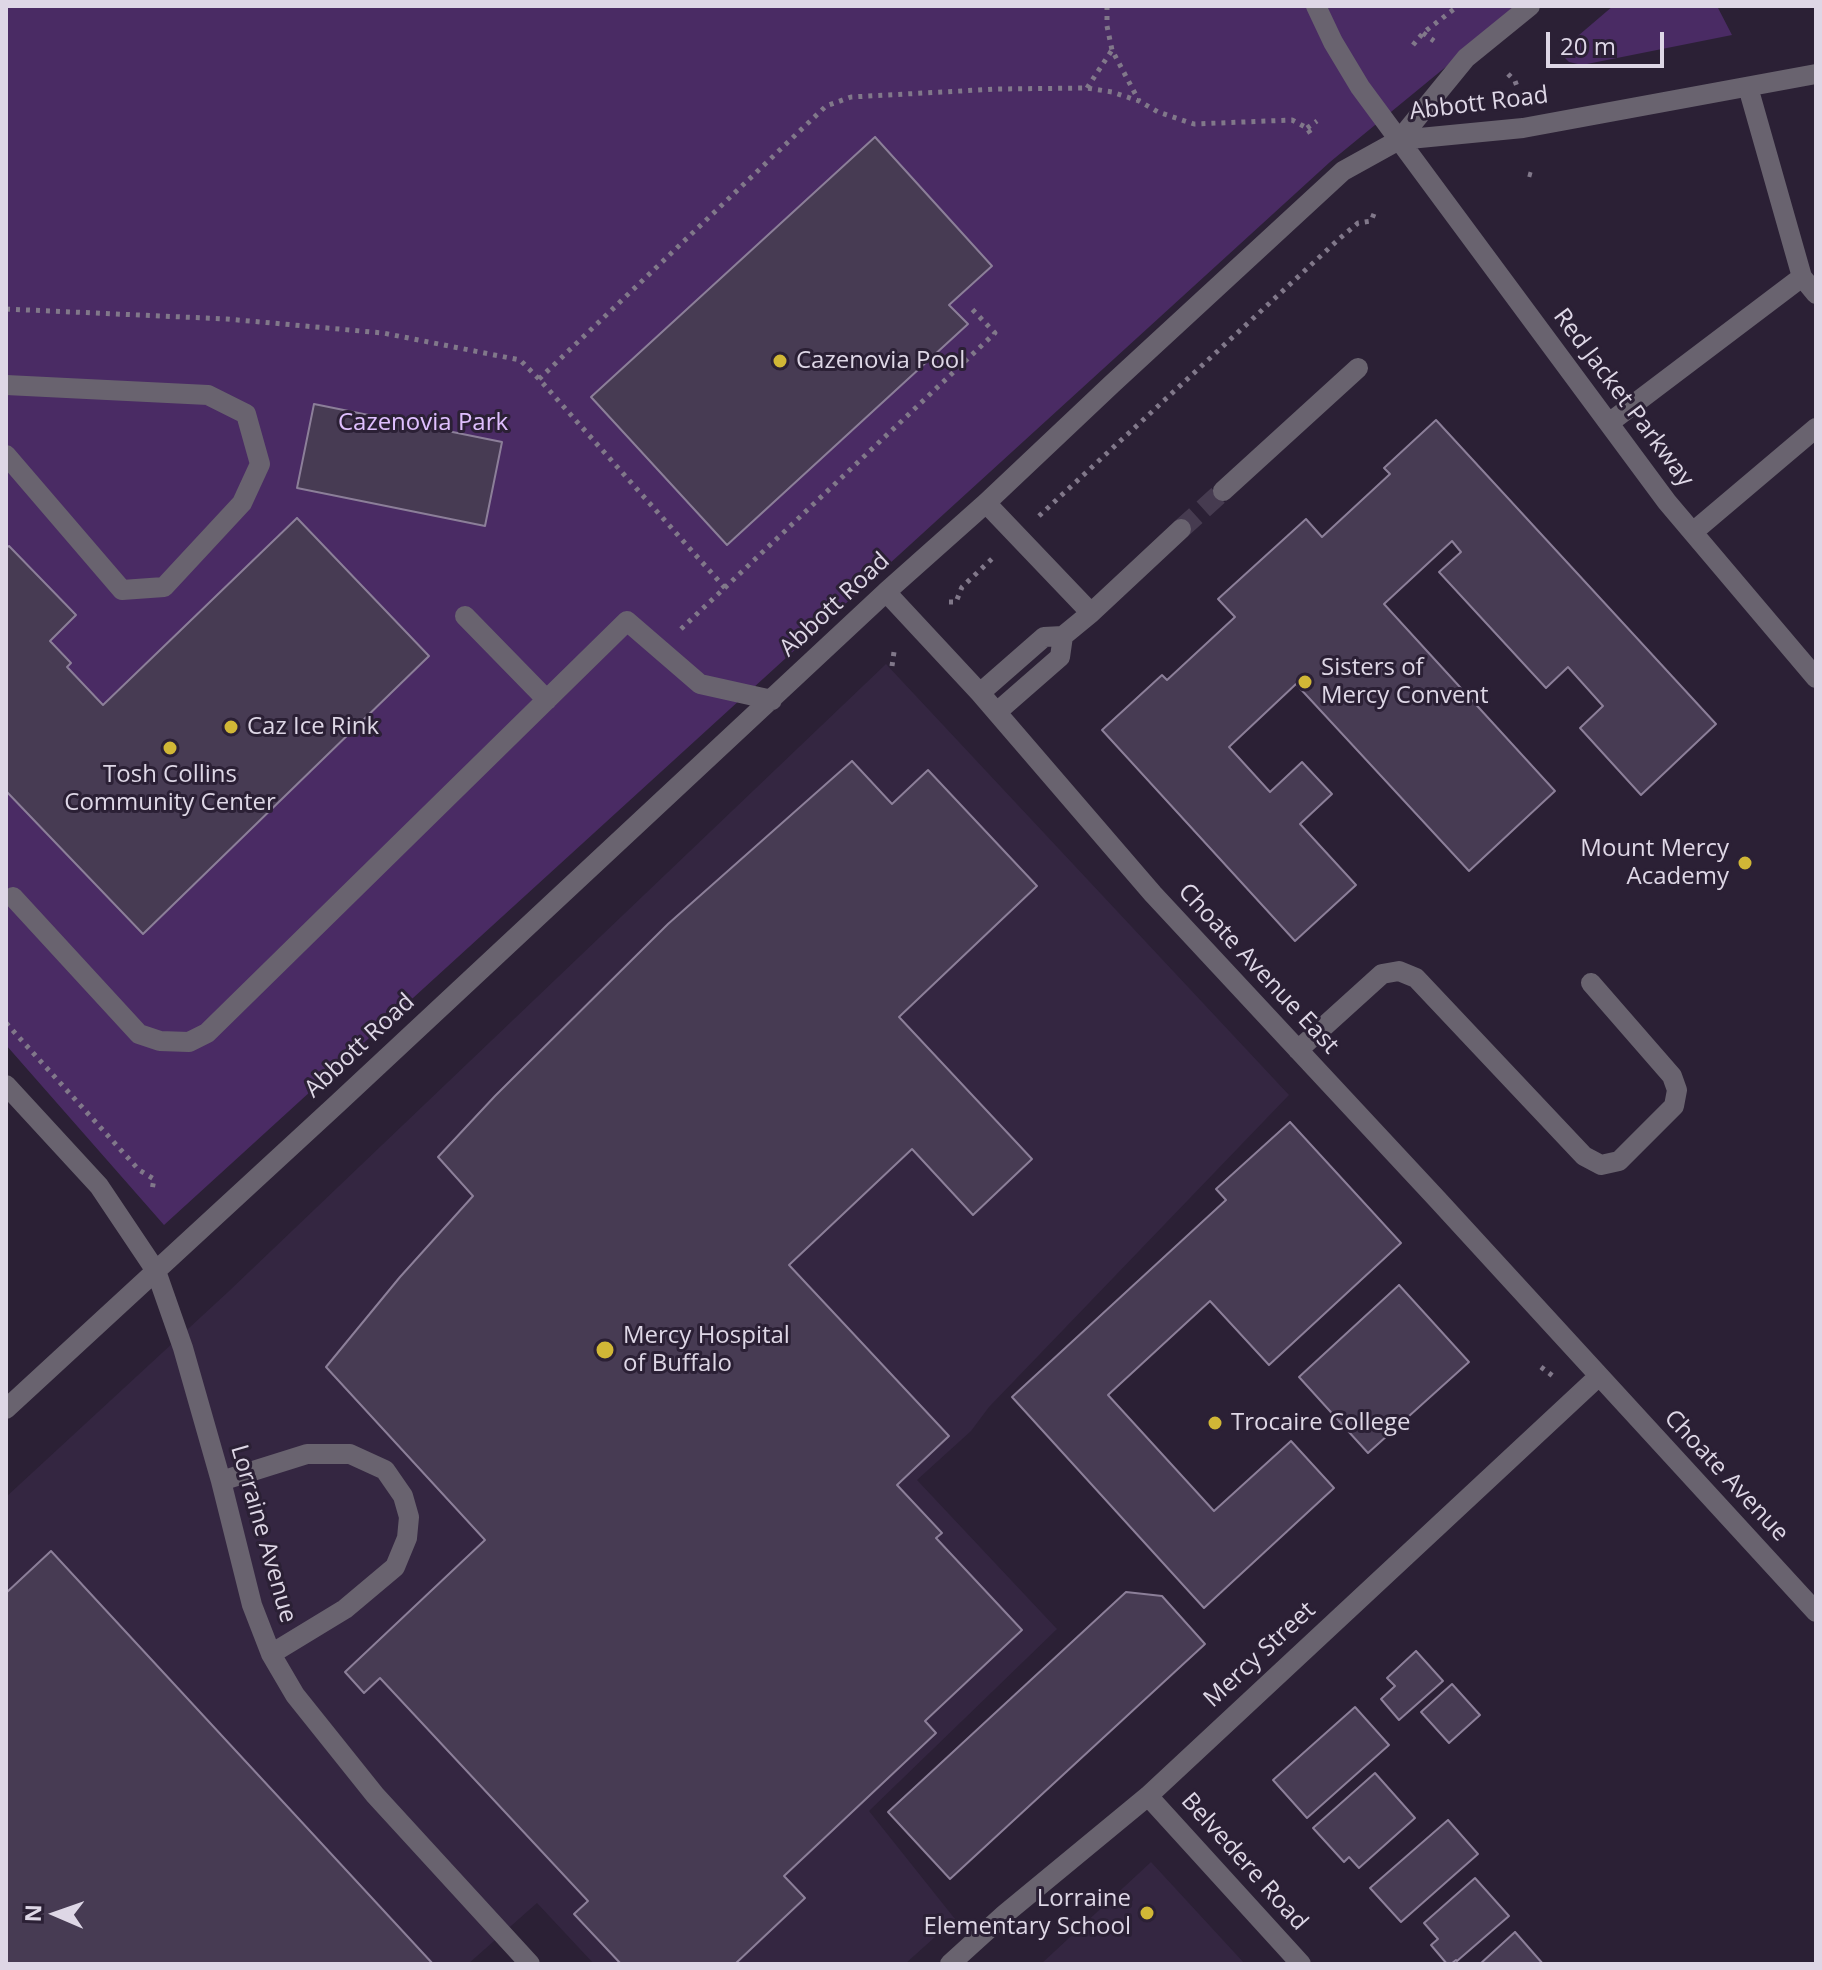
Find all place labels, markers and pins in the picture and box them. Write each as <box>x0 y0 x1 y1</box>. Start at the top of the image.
place label: Cazenovia Pool <box>796 347 965 375</box>
marker: Cazenovia Pool <box>771 352 789 370</box>
place label: Sisters of Mercy Convent <box>1321 654 1489 710</box>
marker: Sisters of Mercy Convent <box>1296 673 1314 691</box>
place label: Caz Ice Rink <box>247 713 379 741</box>
marker: Caz Ice Rink <box>222 718 240 736</box>
marker: Tosh Collins Community Center <box>161 739 179 757</box>
place label: Tosh Collins Community Center <box>64 761 276 817</box>
place label: Mount Mercy Academy <box>1580 835 1729 891</box>
marker: Mount Mercy Academy <box>1736 854 1754 872</box>
place label: Mercy Hospital of Buffalo <box>623 1322 790 1378</box>
marker: Mercy Hospital of Buffalo <box>594 1339 616 1361</box>
place label: Trocaire College <box>1231 1409 1411 1437</box>
marker: Trocaire College <box>1206 1414 1224 1432</box>
place label: Lorraine Elementary School <box>923 1885 1131 1941</box>
marker: Lorraine Elementary School <box>1138 1904 1156 1922</box>

